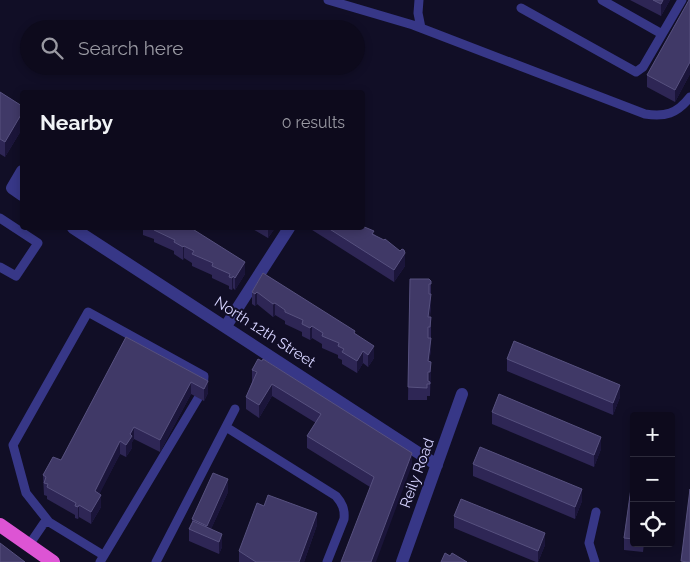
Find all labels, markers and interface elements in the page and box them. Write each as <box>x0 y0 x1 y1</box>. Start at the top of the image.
search box <box>20 20 365 75</box>
icon: search <box>38 34 66 62</box>
text: Search here <box>78 37 184 59</box>
text: Nearby <box>40 110 113 135</box>
text: 0 results <box>282 113 345 132</box>
street label: North 12th Street <box>211 293 319 371</box>
map controls <box>630 412 675 547</box>
button: + <box>630 412 675 457</box>
street label: Reily Road <box>396 436 438 510</box>
button: − <box>630 457 675 502</box>
button: locate <box>630 502 675 547</box>

